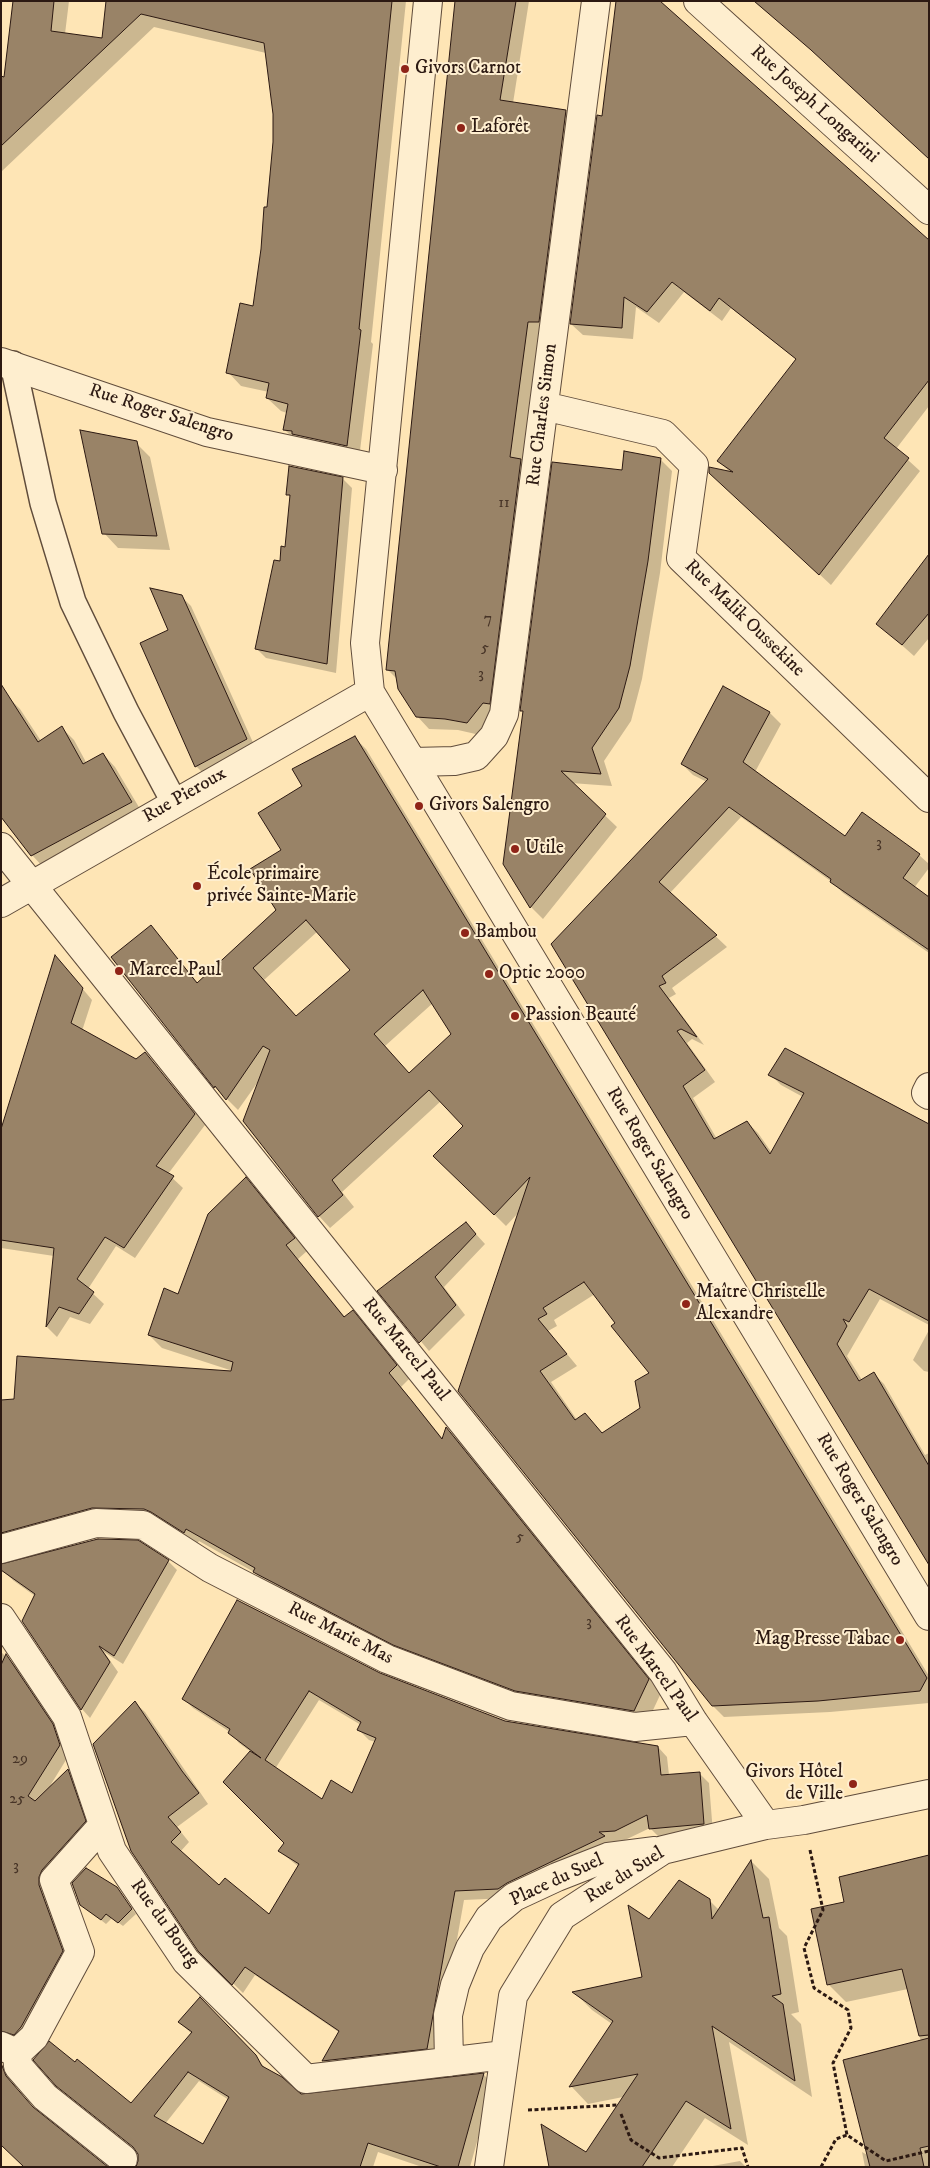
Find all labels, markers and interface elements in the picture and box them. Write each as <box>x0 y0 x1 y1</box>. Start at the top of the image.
street label: Rue Joseph Longarini <box>745 41 883 169</box>
place label: Givors Carnot <box>415 58 521 80</box>
marker: Givors Carnot <box>399 63 411 75</box>
place label: Laforêt <box>471 117 529 139</box>
marker: Laforêt <box>455 122 467 134</box>
street label: Rue Charles Simon <box>523 342 563 488</box>
street label: Rue Roger Salengro <box>86 380 236 448</box>
house number: 11 <box>498 494 510 514</box>
street label: Rue Malik Oussekine <box>679 556 809 682</box>
house number: 7 <box>484 610 492 630</box>
house number: 5 <box>481 639 489 659</box>
house number: 3 <box>478 665 484 685</box>
street label: Rue Pieroux <box>139 763 231 829</box>
place label: Givors Salengro <box>429 795 549 817</box>
marker: Givors Salengro <box>413 800 425 812</box>
house number: 3 <box>876 834 882 854</box>
place label: Utile <box>525 838 564 860</box>
marker: Utile <box>509 843 521 855</box>
place label: École primaire privée Sainte-Marie <box>207 864 356 908</box>
marker: École primaire privée Sainte-Marie <box>191 880 203 892</box>
place label: Bambou <box>475 922 537 944</box>
marker: Bambou <box>459 927 471 939</box>
place label: Marcel Paul <box>129 960 221 982</box>
place label: Optic 2000 <box>499 963 585 985</box>
marker: Marcel Paul <box>113 965 125 977</box>
marker: Optic 2000 <box>483 968 495 980</box>
place label: Passion Beauté <box>525 1005 636 1027</box>
marker: Passion Beauté <box>509 1010 521 1022</box>
street label: Rue Roger Salengro <box>600 1083 698 1225</box>
place label: Maître Christelle Alexandre <box>696 1282 825 1326</box>
street label: Rue Marcel Paul <box>356 1294 454 1406</box>
marker: Maître Christelle Alexandre <box>680 1298 692 1310</box>
street label: Rue Roger Salengro <box>810 1429 908 1571</box>
house number: 5 <box>516 1528 524 1548</box>
street label: Rue Marie Mas <box>284 1598 396 1670</box>
street label: Rue Marcel Paul <box>609 1611 701 1727</box>
house number: 3 <box>586 1613 592 1633</box>
place label: Mag Presse Tabac <box>755 1629 890 1651</box>
marker: Mag Presse Tabac <box>894 1634 906 1646</box>
house number: 29 <box>12 1750 28 1770</box>
place label: Givors Hôtel de Ville <box>745 1762 843 1806</box>
marker: Givors Hôtel de Ville <box>847 1778 859 1790</box>
house number: 25 <box>9 1790 25 1810</box>
street label: Rue du Suel <box>581 1843 669 1909</box>
street label: Place du Suel <box>507 1849 607 1913</box>
house number: 3 <box>13 1857 19 1877</box>
street label: Rue du Bourg <box>124 1876 204 1972</box>

